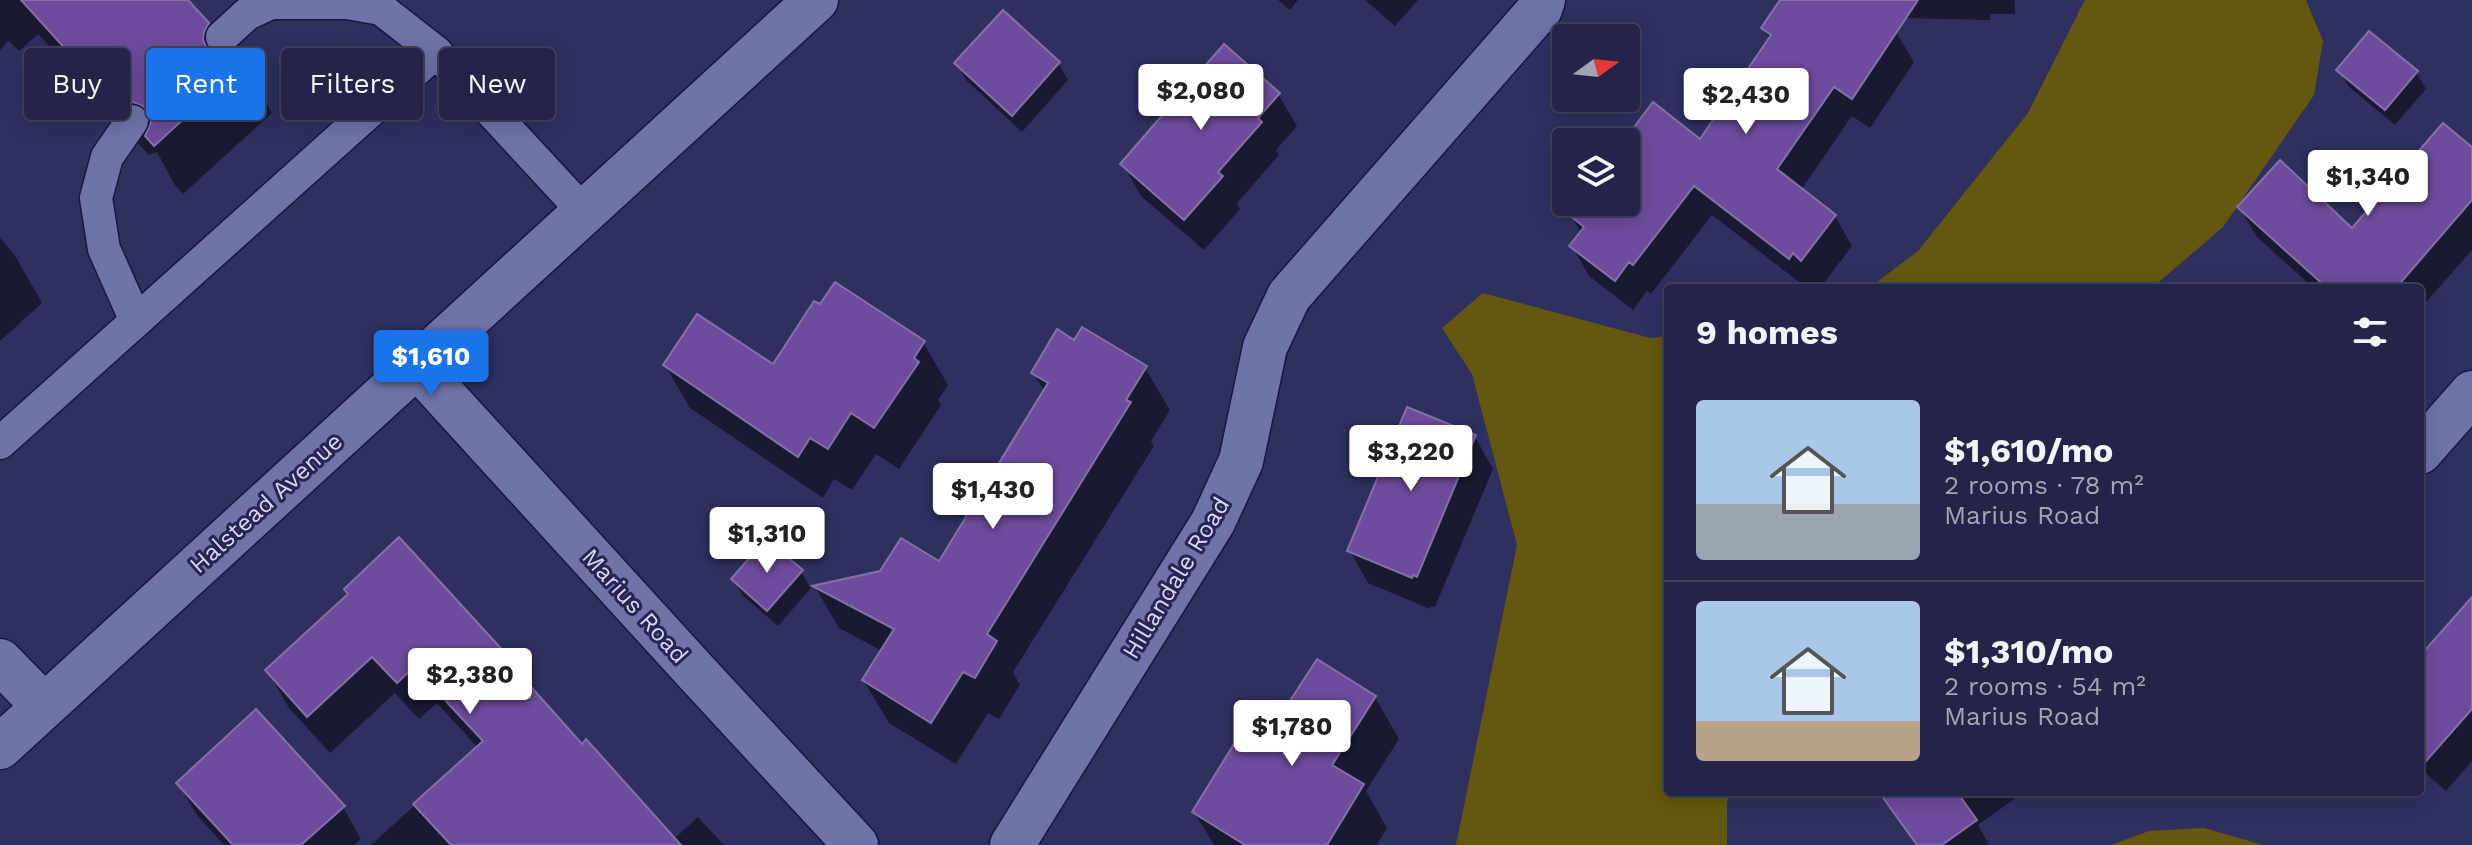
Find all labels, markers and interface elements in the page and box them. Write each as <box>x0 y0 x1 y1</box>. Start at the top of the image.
north arrow <box>1552 24 1640 112</box>
map controls <box>1552 24 1640 216</box>
chip: Buy <box>24 48 130 120</box>
chip: Rent <box>146 48 265 120</box>
chip: Filters <box>281 48 423 120</box>
chip: New <box>439 48 555 120</box>
pin: $2,080 <box>1136 64 1266 132</box>
pin: $2,430 <box>1681 68 1811 136</box>
text: $2,080 <box>1156 75 1246 105</box>
text: $2,430 <box>1702 79 1790 109</box>
button: layers <box>1552 128 1640 216</box>
pin: $1,340 <box>2303 150 2433 218</box>
text: $1,340 <box>2326 161 2410 191</box>
icon: filters <box>2348 310 2392 354</box>
text: 9 homes <box>1696 312 1838 352</box>
pin: $1,610 <box>366 330 496 398</box>
text: $1,610 <box>392 341 470 371</box>
pin: $3,220 <box>1346 425 1476 493</box>
street label: Halstead Avenue <box>184 427 348 579</box>
text: $1,610/mo <box>1944 430 2113 470</box>
icon: home <box>1760 432 1856 528</box>
text: $3,220 <box>1367 436 1455 466</box>
pin: $1,430 <box>928 463 1058 531</box>
text: 2 rooms · 78 m² <box>1944 470 2144 500</box>
text: $1,430 <box>951 474 1035 504</box>
street label: Hillandale Road <box>1117 492 1235 664</box>
text: Marius Road <box>1944 500 2100 530</box>
pin: $1,310 <box>702 507 832 575</box>
text: $1,310 <box>728 518 806 548</box>
street label: Marius Road <box>576 543 694 669</box>
text: $1,310/mo <box>1944 631 2113 671</box>
icon: home <box>1760 633 1856 729</box>
pin: $2,380 <box>405 648 535 716</box>
text: $2,380 <box>426 659 514 689</box>
text: 2 rooms · 54 m² <box>1944 671 2146 701</box>
pin: $1,780 <box>1227 700 1357 768</box>
text: Marius Road <box>1944 701 2100 731</box>
text: $1,780 <box>1252 711 1332 741</box>

